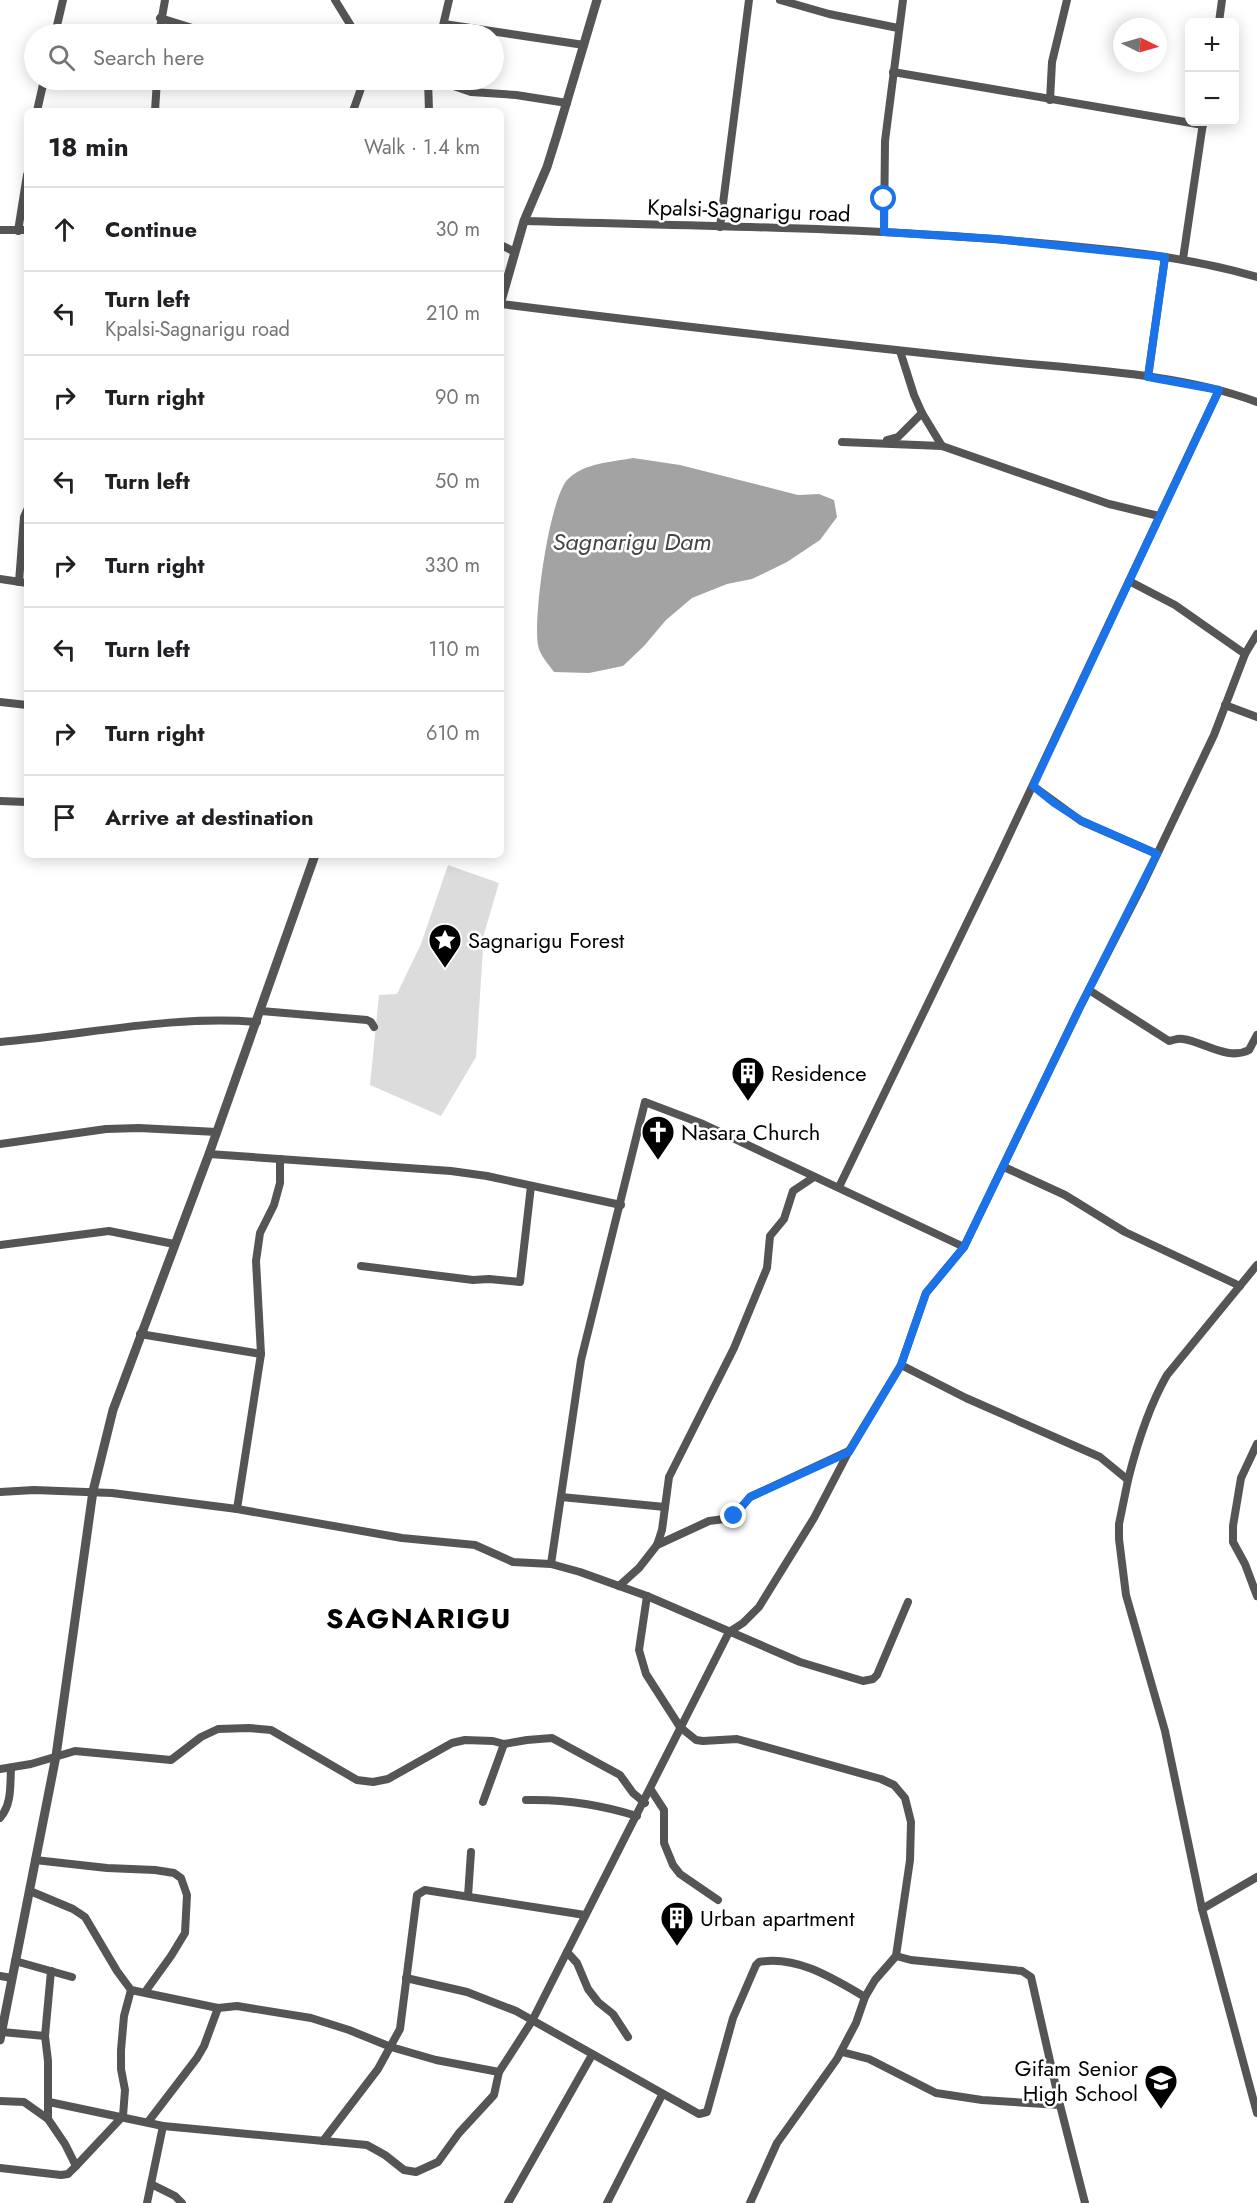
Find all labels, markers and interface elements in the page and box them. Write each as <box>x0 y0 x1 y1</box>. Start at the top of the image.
north arrow <box>1113 18 1167 72</box>
map controls <box>1185 18 1239 126</box>
button: + <box>1185 18 1239 72</box>
search box <box>24 24 504 90</box>
icon: search <box>45 41 78 74</box>
text: Search here <box>93 41 204 73</box>
button: − <box>1185 72 1239 126</box>
text: 18 min <box>48 128 129 166</box>
text: Walk · 1.4 km <box>364 133 480 162</box>
route start <box>870 185 896 211</box>
street label: Kpalsi-Sagnarigu road <box>647 190 851 230</box>
icon: ahead <box>48 213 81 246</box>
text: Continue <box>105 213 197 245</box>
text: 30 m <box>435 215 480 244</box>
text: Turn left <box>105 283 190 315</box>
icon: left <box>48 297 81 330</box>
text: 210 m <box>426 299 480 328</box>
text: Kpalsi-Sagnarigu road <box>105 315 290 344</box>
icon: right <box>48 381 81 414</box>
text: Turn right <box>105 381 205 413</box>
text: 90 m <box>435 383 480 412</box>
icon: left <box>48 465 81 498</box>
text: Turn left <box>105 465 190 497</box>
text: 50 m <box>435 467 480 496</box>
water label: Sagnarigu Dam <box>553 524 711 559</box>
icon: right <box>48 549 81 582</box>
text: Turn right <box>105 549 205 581</box>
text: 330 m <box>425 551 480 580</box>
icon: left <box>48 633 81 666</box>
text: Turn left <box>105 633 190 665</box>
text: 110 m <box>428 635 480 664</box>
icon: right <box>48 717 81 750</box>
text: Turn right <box>105 717 205 749</box>
text: 610 m <box>426 719 480 748</box>
icon: arrive <box>48 801 81 834</box>
text: Arrive at destination <box>105 801 314 833</box>
place icon: Sagnarigu Forest <box>427 922 463 969</box>
place label: Sagnarigu Forest <box>468 924 625 956</box>
building icon: Residence <box>730 1055 766 1102</box>
place label: Residence <box>771 1057 867 1089</box>
church icon: Nasara Church <box>640 1114 676 1161</box>
place label: Nasara Church <box>681 1116 820 1148</box>
route end <box>720 1502 746 1528</box>
district label: SAGNARIGU <box>326 1598 512 1639</box>
building icon: Urban apartment <box>659 1900 695 1947</box>
place label: Urban apartment <box>700 1902 855 1934</box>
place label: Gifam Senior High School <box>1014 2052 1138 2109</box>
school or university icon: Gifam Senior High School <box>1143 2063 1179 2110</box>

